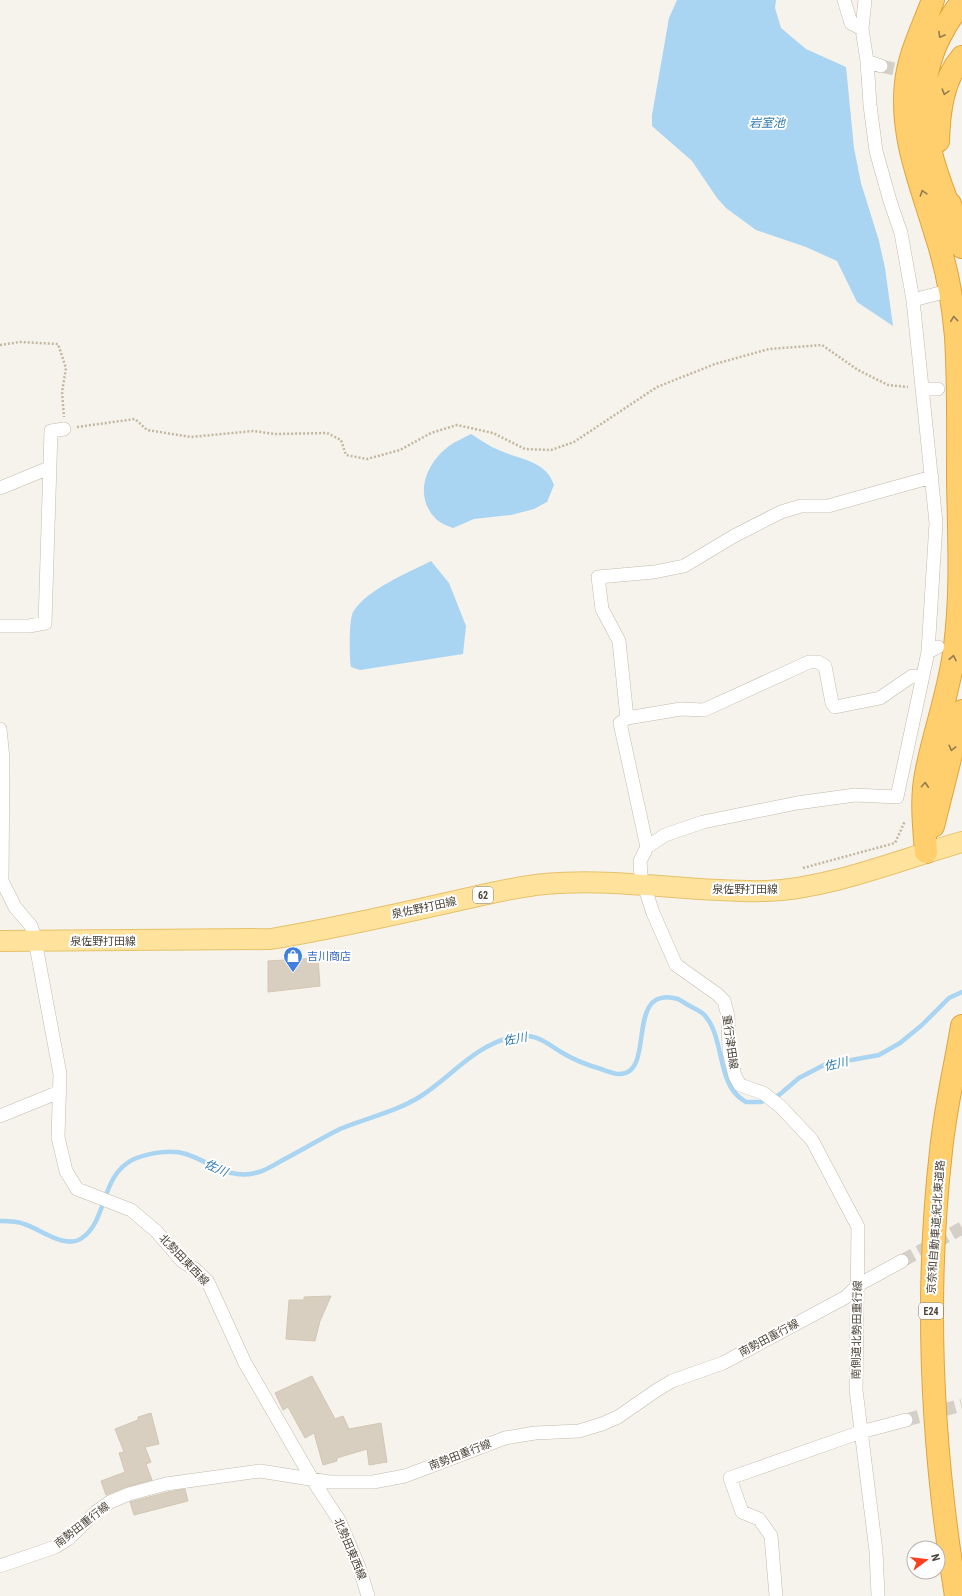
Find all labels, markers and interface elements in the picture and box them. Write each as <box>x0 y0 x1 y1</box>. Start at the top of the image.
one-way arrow <box>938 31 946 38</box>
one-way arrow <box>941 88 950 95</box>
water label: 岩室池 <box>749 116 786 130</box>
one-way arrow <box>919 190 927 197</box>
one-way arrow <box>949 316 958 322</box>
one-way arrow <box>948 655 957 661</box>
one-way arrow <box>949 745 957 752</box>
one-way arrow <box>921 782 929 788</box>
street label: 泉佐野打田線 <box>712 883 778 896</box>
road number: 62 <box>473 887 493 903</box>
street label: 泉佐野打田線 <box>390 895 458 921</box>
street label: 泉佐野打田線 <box>70 935 136 948</box>
shop icon: 吉川商店 <box>282 945 304 973</box>
place label: 吉川商店 <box>307 950 351 963</box>
street label: 重行津田線 <box>720 1014 740 1070</box>
water label: 佐川 <box>502 1030 530 1048</box>
water label: 佐川 <box>823 1054 851 1074</box>
water label: 佐川 <box>202 1157 232 1180</box>
street label: 京奈和自動車道;紀北東道路 <box>925 1160 947 1294</box>
street label: 北勢田東西線 <box>156 1232 212 1288</box>
street label: 南側道北勢田重行線 <box>850 1280 864 1380</box>
road number: E24 <box>919 1303 943 1319</box>
street label: 南勢田重行線 <box>737 1317 801 1359</box>
street label: 南勢田重行線 <box>427 1437 493 1473</box>
street label: 南勢田重行線 <box>52 1500 112 1550</box>
street label: 北勢田東西線 <box>331 1516 369 1582</box>
north arrow <box>906 1540 946 1580</box>
text: N <box>928 1553 942 1563</box>

